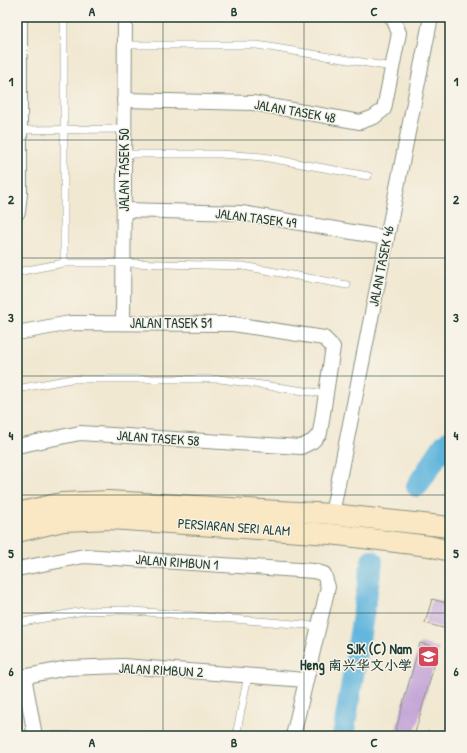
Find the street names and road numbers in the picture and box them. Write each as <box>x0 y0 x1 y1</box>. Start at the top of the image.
street label: JALAN TASEK 48 <box>253 94 337 127</box>
street label: JALAN TASEK 50 <box>114 128 133 212</box>
street label: JALAN TASEK 49 <box>214 203 298 232</box>
street label: JALAN TASEK 46 <box>363 223 398 308</box>
street label: JALAN TASEK 51 <box>130 313 212 332</box>
street label: JALAN TASEK 58 <box>116 425 200 450</box>
street label: PERSIARAN SERI ALAM <box>177 513 291 540</box>
street label: JALAN RIMBUN 1 <box>135 549 219 574</box>
street label: JALAN RIMBUN 2 <box>118 658 204 681</box>

